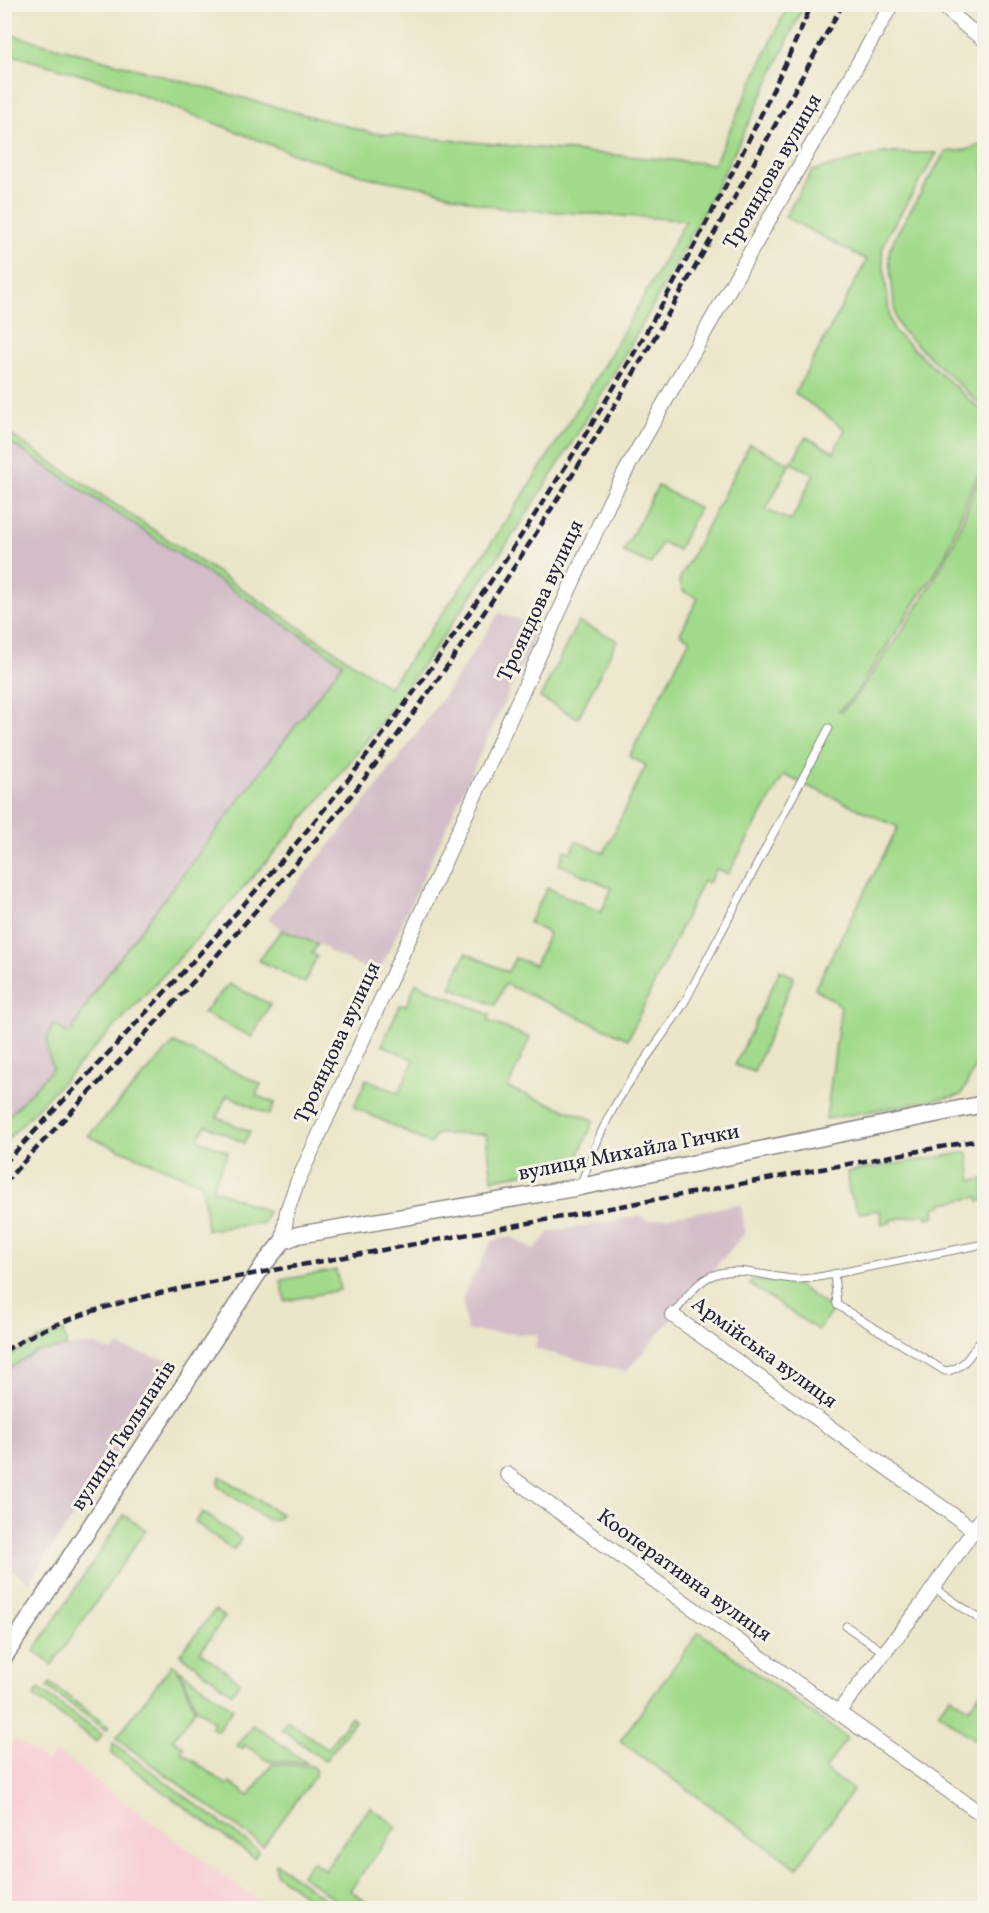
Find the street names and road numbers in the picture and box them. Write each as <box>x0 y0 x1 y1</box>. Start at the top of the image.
street label: Трояндова вулиця <box>717 89 829 255</box>
street label: Трояндова вулиця <box>491 515 591 687</box>
street label: Трояндова вулиця <box>288 957 388 1129</box>
street label: вулиця Михайла Гички <box>516 1117 742 1189</box>
street label: Армійська вулиця <box>685 1290 843 1416</box>
street label: вулиця Тюльпанів <box>65 1355 183 1517</box>
street label: Кооперативна вулиця <box>591 1503 777 1649</box>

